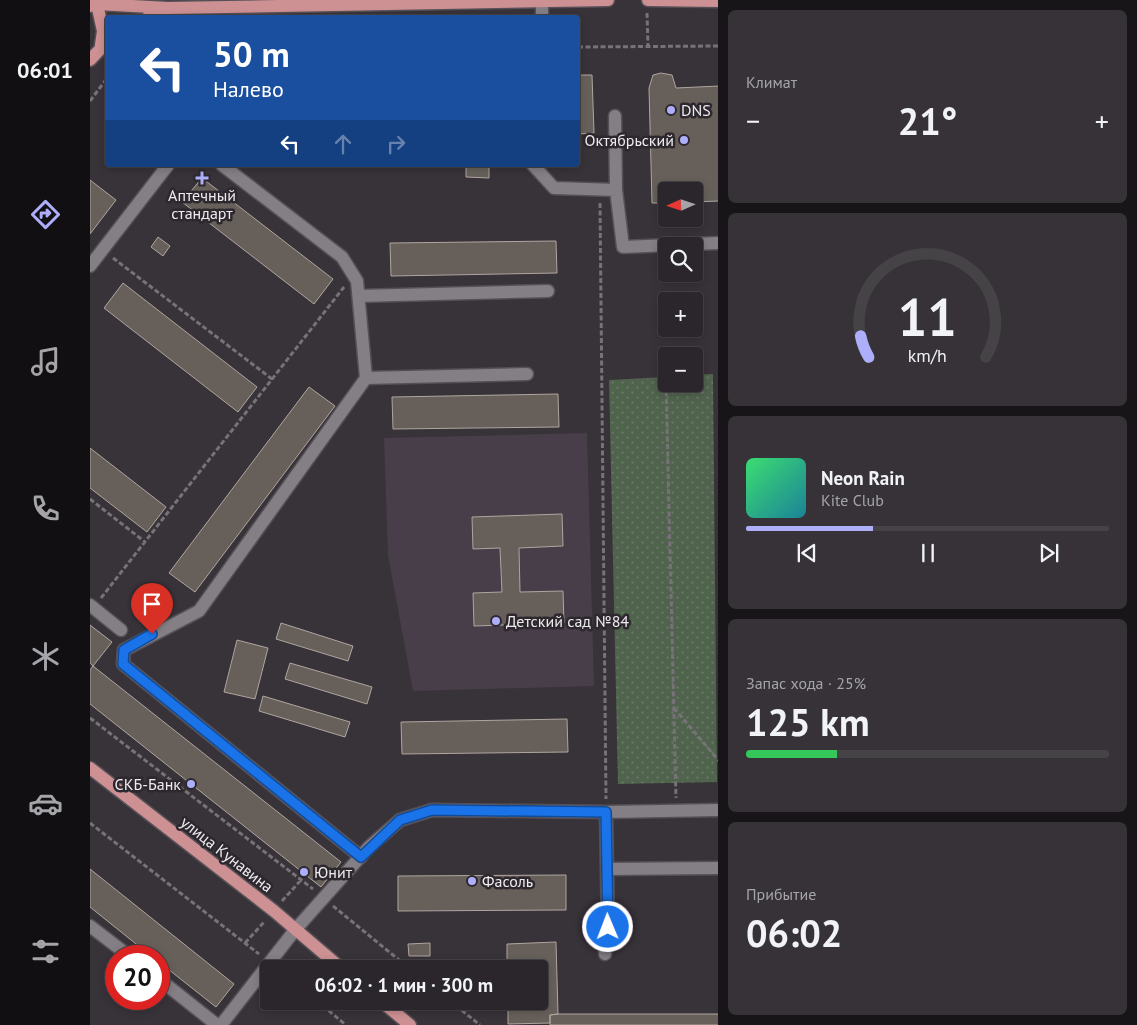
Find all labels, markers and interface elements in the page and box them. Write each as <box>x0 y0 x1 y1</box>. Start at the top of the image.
text: 50 m <box>213 31 290 77</box>
icon: left <box>130 35 195 100</box>
text: 06:01 <box>17 56 73 84</box>
text: Климат <box>746 72 797 92</box>
text: Налево <box>213 75 284 103</box>
text: 21° <box>898 96 957 145</box>
place label: DNS <box>681 100 711 120</box>
text: − <box>746 102 760 139</box>
text: + <box>1095 102 1109 139</box>
marker: DNS <box>665 104 677 116</box>
icon: left <box>276 130 304 158</box>
icon: ahead <box>329 130 357 158</box>
icon: right <box>382 130 410 158</box>
place label: Октябрьский <box>585 130 674 150</box>
marker: Октябрьский <box>678 134 690 146</box>
marker: Аптечный стандарт <box>196 172 208 184</box>
north arrow <box>658 182 702 228</box>
map controls <box>658 182 703 392</box>
place label: Аптечный стандарт <box>168 185 236 223</box>
icon: directions <box>28 197 63 232</box>
button: search <box>658 237 703 282</box>
text: 11 <box>898 283 957 350</box>
button: + <box>658 292 703 337</box>
icon: music <box>28 344 63 379</box>
text: km/h <box>908 344 947 367</box>
button: − <box>658 347 703 392</box>
text: Neon Rain <box>821 466 905 490</box>
text: Kite Club <box>821 490 884 510</box>
icon: phone <box>28 491 63 526</box>
icon: previous <box>793 539 821 567</box>
icon: pause <box>914 539 942 567</box>
icon: next <box>1035 539 1063 567</box>
pin <box>131 583 173 634</box>
icon: arrive <box>138 590 166 618</box>
place label: Детский сад №84 <box>506 611 629 631</box>
marker: Детский сад №84 <box>490 615 502 627</box>
icon: climate <box>28 639 63 674</box>
text: Запас хода · 25% <box>746 673 866 693</box>
text: 125 km <box>746 697 870 746</box>
place label: СКБ-Банк <box>115 774 181 794</box>
marker: СКБ-Банк <box>185 778 197 790</box>
icon: car <box>28 786 63 821</box>
street label: улица Кунавина <box>177 812 277 896</box>
place label: Юнит <box>314 862 353 882</box>
marker: Юнит <box>298 866 310 878</box>
place label: Фасоль <box>482 871 533 891</box>
marker: Фасоль <box>466 875 478 887</box>
text: Прибытие <box>746 884 816 904</box>
position arrow <box>581 900 633 952</box>
text: 06:02 <box>746 908 842 957</box>
icon: filters <box>28 934 63 969</box>
speed limit sign: 20 <box>105 945 170 1010</box>
text: 06:02 · 1 мин · 300 m <box>315 973 493 997</box>

